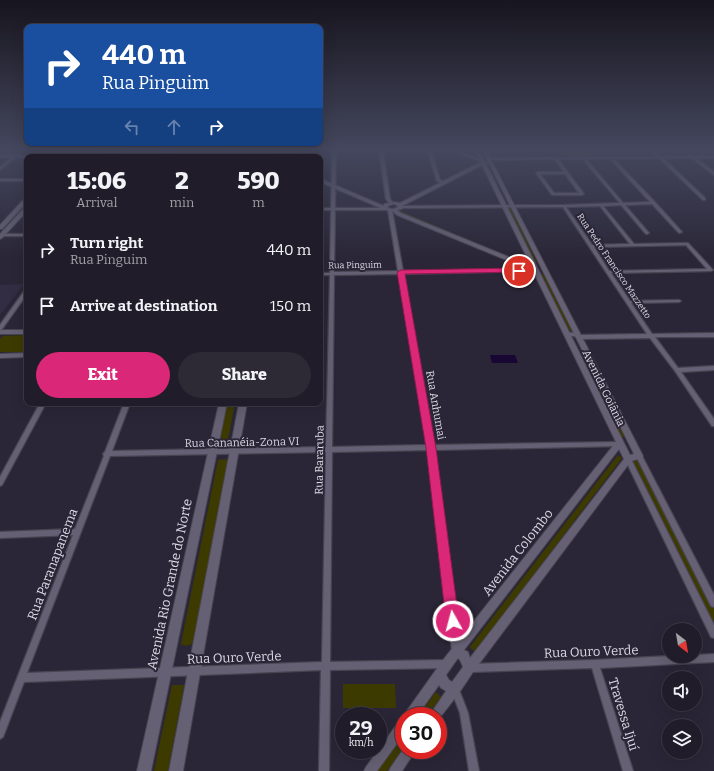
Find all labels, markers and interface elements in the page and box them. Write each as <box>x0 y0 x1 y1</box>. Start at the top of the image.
text: 440 m <box>102 38 186 71</box>
icon: right <box>36 40 88 92</box>
text: Rua Pinguim <box>102 72 209 94</box>
icon: left <box>121 116 143 138</box>
icon: ahead <box>163 116 185 138</box>
icon: right <box>205 116 227 138</box>
text: 15:06 <box>67 167 126 195</box>
text: 2 <box>175 167 189 195</box>
text: 590 <box>237 167 280 195</box>
text: Arrival <box>76 195 117 210</box>
text: min <box>170 195 194 210</box>
text: m <box>252 195 265 210</box>
street label: Rua Pedro Francisco Mazzetto <box>575 212 653 320</box>
text: Turn right <box>70 234 143 252</box>
icon: right <box>36 239 58 261</box>
text: 440 m <box>266 241 311 259</box>
text: Rua Pinguim <box>70 252 147 267</box>
pin <box>502 254 536 288</box>
street label: Rua Pinguim <box>328 260 382 270</box>
icon: arrive <box>508 260 530 282</box>
icon: arrive <box>36 295 58 317</box>
text: Arrive at destination <box>70 297 217 315</box>
text: 150 m <box>270 297 311 315</box>
street label: Avenida Goiânia <box>579 348 628 429</box>
button: Exit <box>36 352 170 398</box>
button: Share <box>178 352 311 398</box>
street label: Rua Anhumai <box>423 369 448 441</box>
street label: Rua Bararuba <box>312 425 327 495</box>
street label: Rua Cananéia-Zona VI <box>185 435 300 450</box>
street label: Avenida Rio Grande do Norte <box>144 497 195 671</box>
street label: Rua Paranapanema <box>24 506 81 622</box>
street label: Avenida Colombo <box>479 506 556 599</box>
position arrow <box>432 600 474 642</box>
north arrow <box>662 623 702 663</box>
map controls <box>662 623 702 759</box>
street label: Rua Ouro Verde <box>543 642 639 661</box>
street label: Rua Ouro Verde <box>186 648 282 667</box>
button: sound <box>662 671 702 711</box>
street label: Travessa Ijuí <box>605 676 642 752</box>
speed limit sign: 30 <box>395 707 447 759</box>
text: 29 <box>349 716 373 740</box>
button: layers <box>662 719 702 759</box>
text: km/h <box>349 737 373 749</box>

